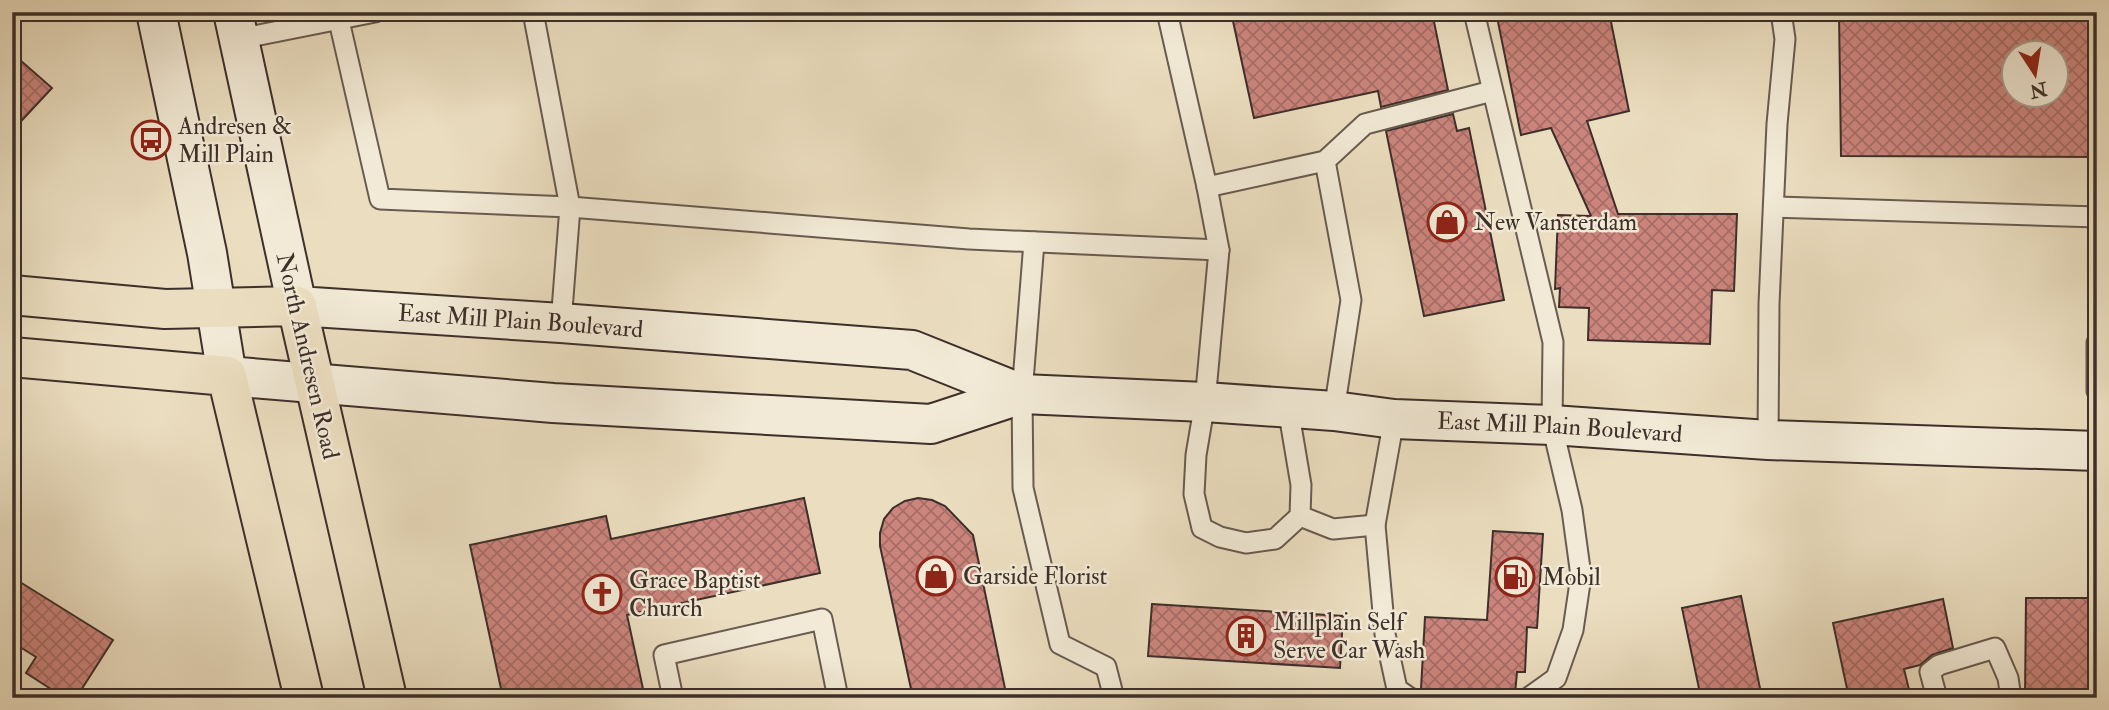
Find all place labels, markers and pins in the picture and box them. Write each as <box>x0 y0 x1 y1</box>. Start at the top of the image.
place label: Andresen & Mill Plain <box>177 111 292 170</box>
bus stop icon: Andresen & Mill Plain <box>130 119 172 161</box>
shop icon: New Vansterdam <box>1426 201 1468 243</box>
place label: New Vansterdam <box>1474 207 1638 238</box>
shop icon: Garside Florist <box>915 555 957 597</box>
fuel station icon: Mobil <box>1494 556 1536 598</box>
place label: Garside Florist <box>963 561 1108 592</box>
place label: Mobil <box>1542 562 1601 593</box>
place label: Grace Baptist Church <box>629 565 761 624</box>
church icon: Grace Baptist Church <box>581 573 623 615</box>
place label: Millplain Self Serve Car Wash <box>1273 607 1425 666</box>
building icon: Millplain Self Serve Car Wash <box>1225 615 1267 657</box>

